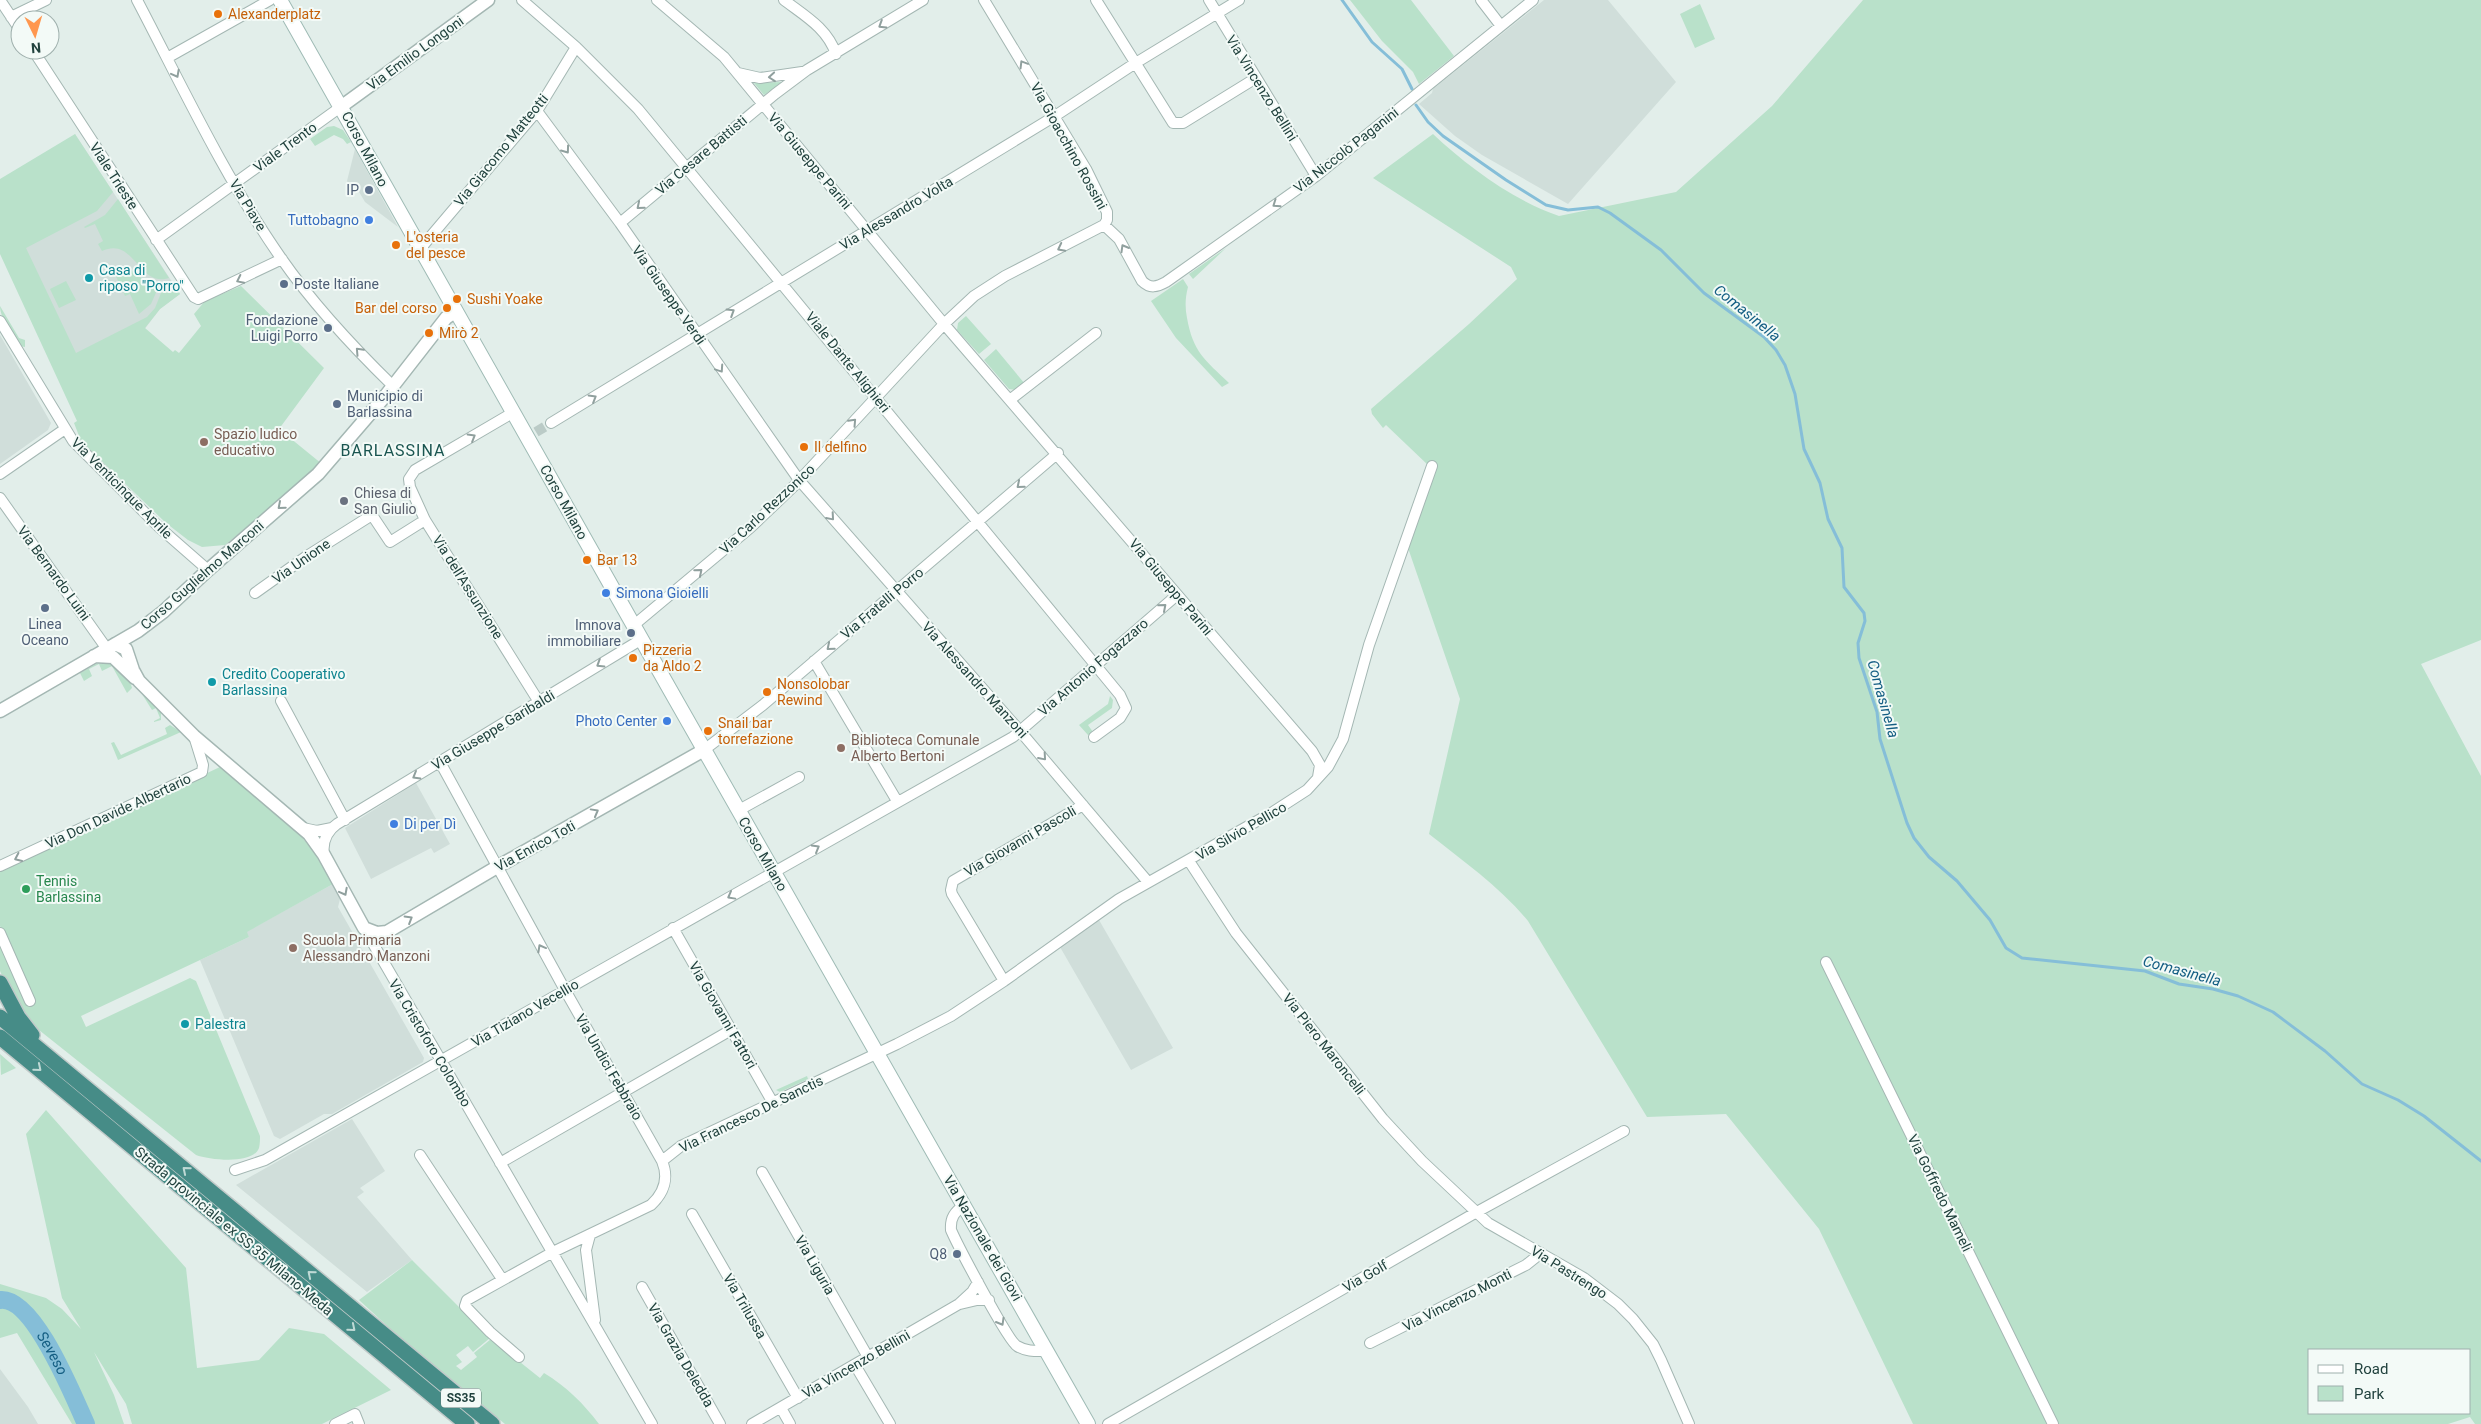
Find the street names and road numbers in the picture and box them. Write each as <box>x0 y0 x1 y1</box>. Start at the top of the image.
street label: Via Emilio Longoni <box>364 13 466 93</box>
street label: Via Vincenzo Bellini <box>1223 32 1301 144</box>
street label: Via Gioacchino Rossini <box>1027 80 1111 212</box>
street label: Via Giacomo Matteotti <box>451 91 551 209</box>
street label: Via Niccolò Paganini <box>1290 104 1402 196</box>
street label: Corso Milano <box>338 109 392 189</box>
street label: Via Giuseppe Parini <box>765 110 855 212</box>
street label: Via Cesare Battisti <box>652 112 750 198</box>
street label: Viale Trento <box>250 119 320 175</box>
street label: Viale Trieste <box>86 140 142 212</box>
street label: Via Alessandro Volta <box>836 173 956 253</box>
street label: Via Piave <box>226 176 270 234</box>
street label: Via Giuseppe Verdi <box>629 242 709 348</box>
street label: Viale Dante Alighieri <box>803 308 893 416</box>
street label: Via Venticinque Aprile <box>68 434 176 542</box>
street label: Via Carlo Rezzonico <box>716 461 818 557</box>
street label: Corso Milano <box>537 462 591 542</box>
street label: Corso Guglielmo Marconi <box>137 517 267 633</box>
street label: Via Bernardo Luini <box>14 523 94 623</box>
street label: Via dell'Assunzione <box>430 532 506 642</box>
street label: Via Unione <box>269 535 333 587</box>
street label: Via Giuseppe Parini <box>1126 536 1216 638</box>
street label: Via Fratelli Porro <box>837 564 927 642</box>
street label: Via Antonio Fogazzaro <box>1035 615 1151 719</box>
street label: Via Alessandro Manzoni <box>919 619 1031 741</box>
street label: Via Giuseppe Garibaldi <box>429 687 557 773</box>
street label: Via Don Davide Albertario <box>43 770 193 852</box>
street label: Via Silvio Pellico <box>1193 799 1289 863</box>
street label: Via Giovanni Pascoli <box>961 802 1079 880</box>
street label: Corso Milano <box>735 814 791 894</box>
street label: Via Enrico Toti <box>492 817 578 875</box>
street label: Via Giovanni Fattori <box>686 959 760 1071</box>
street label: Via Cristoforo Colombo <box>386 976 474 1110</box>
street label: Via Tiziano Vecellio <box>469 976 581 1050</box>
street label: Via Piero Maroncelli <box>1279 990 1369 1098</box>
street label: Via Undici Febbraio <box>572 1011 646 1123</box>
street label: Via Francesco De Sanctis <box>677 1072 825 1156</box>
street label: Via Goffredo Mameli <box>1905 1132 1975 1254</box>
street label: Strada provinciale ex SS 35 Milano-Meda <box>132 1143 336 1319</box>
street label: Via Nazionale dei Giovi <box>941 1172 1025 1304</box>
street label: Via Liguria <box>792 1233 838 1297</box>
street label: Via Pastrengo <box>1528 1242 1610 1302</box>
street label: Via Golf <box>1340 1257 1390 1295</box>
street label: Via Vincenzo Monti <box>1400 1266 1514 1334</box>
street label: Via Trilussa <box>720 1271 770 1341</box>
street label: Via Grazia Deledda <box>645 1300 717 1410</box>
street label: Via Vincenzo Bellini <box>799 1327 913 1401</box>
road number: SS35 <box>441 1389 481 1408</box>

